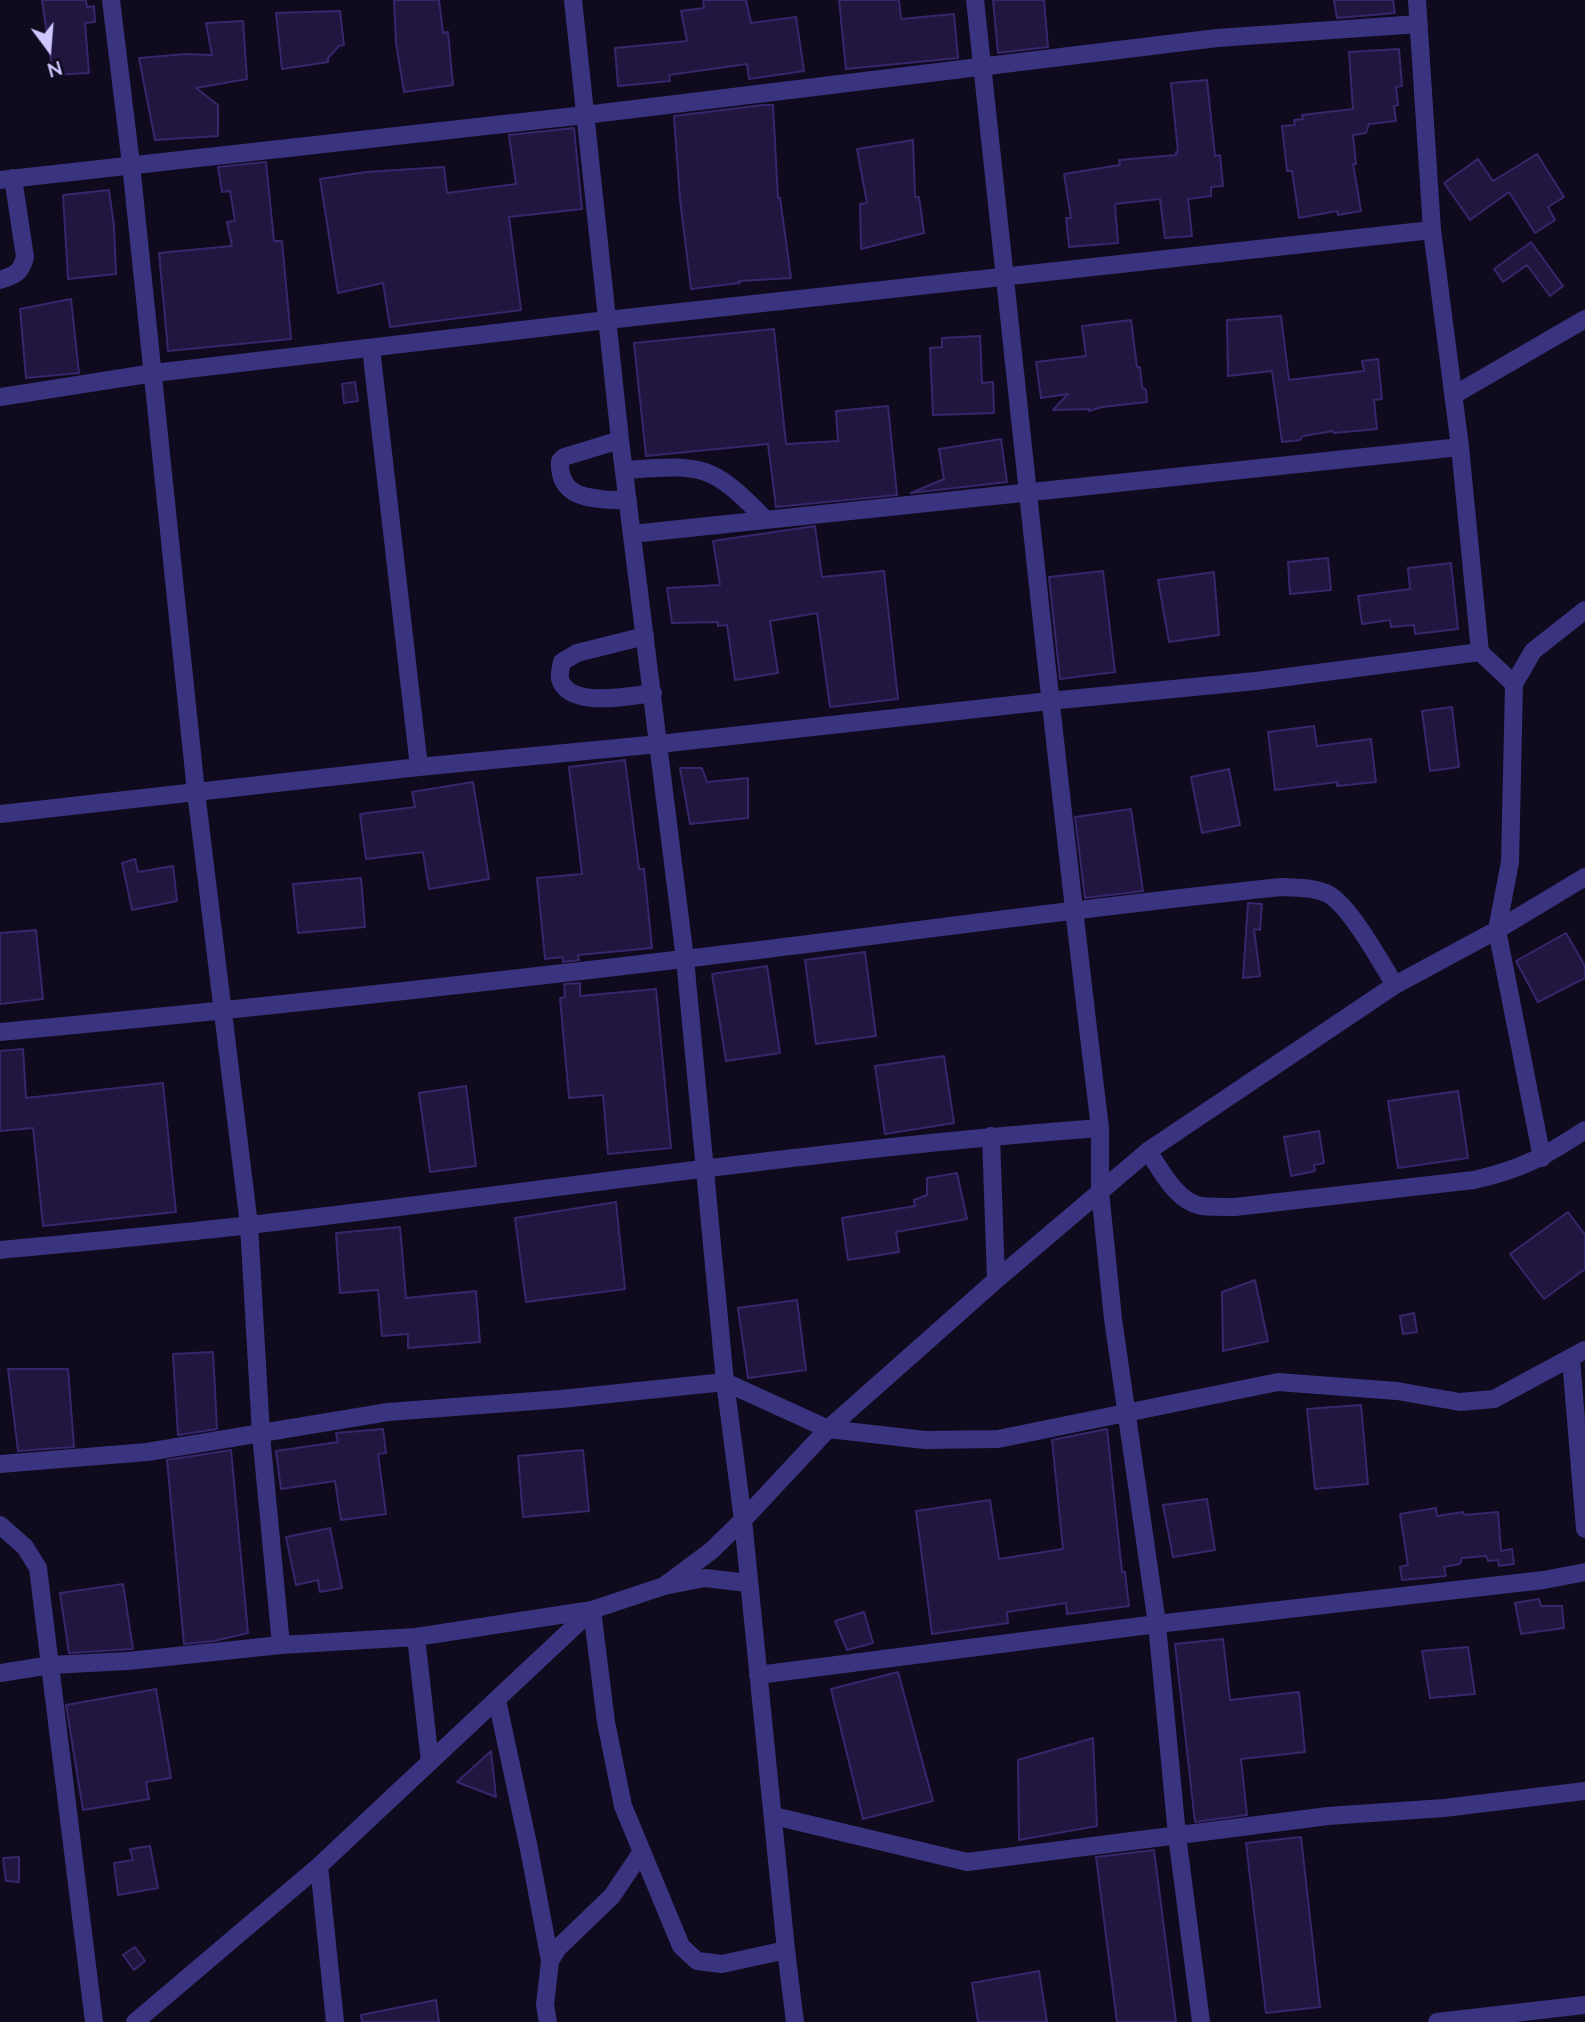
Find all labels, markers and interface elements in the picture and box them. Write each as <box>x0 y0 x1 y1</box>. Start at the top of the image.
north arrow <box>14 14 84 84</box>
text: N <box>45 56 65 83</box>

